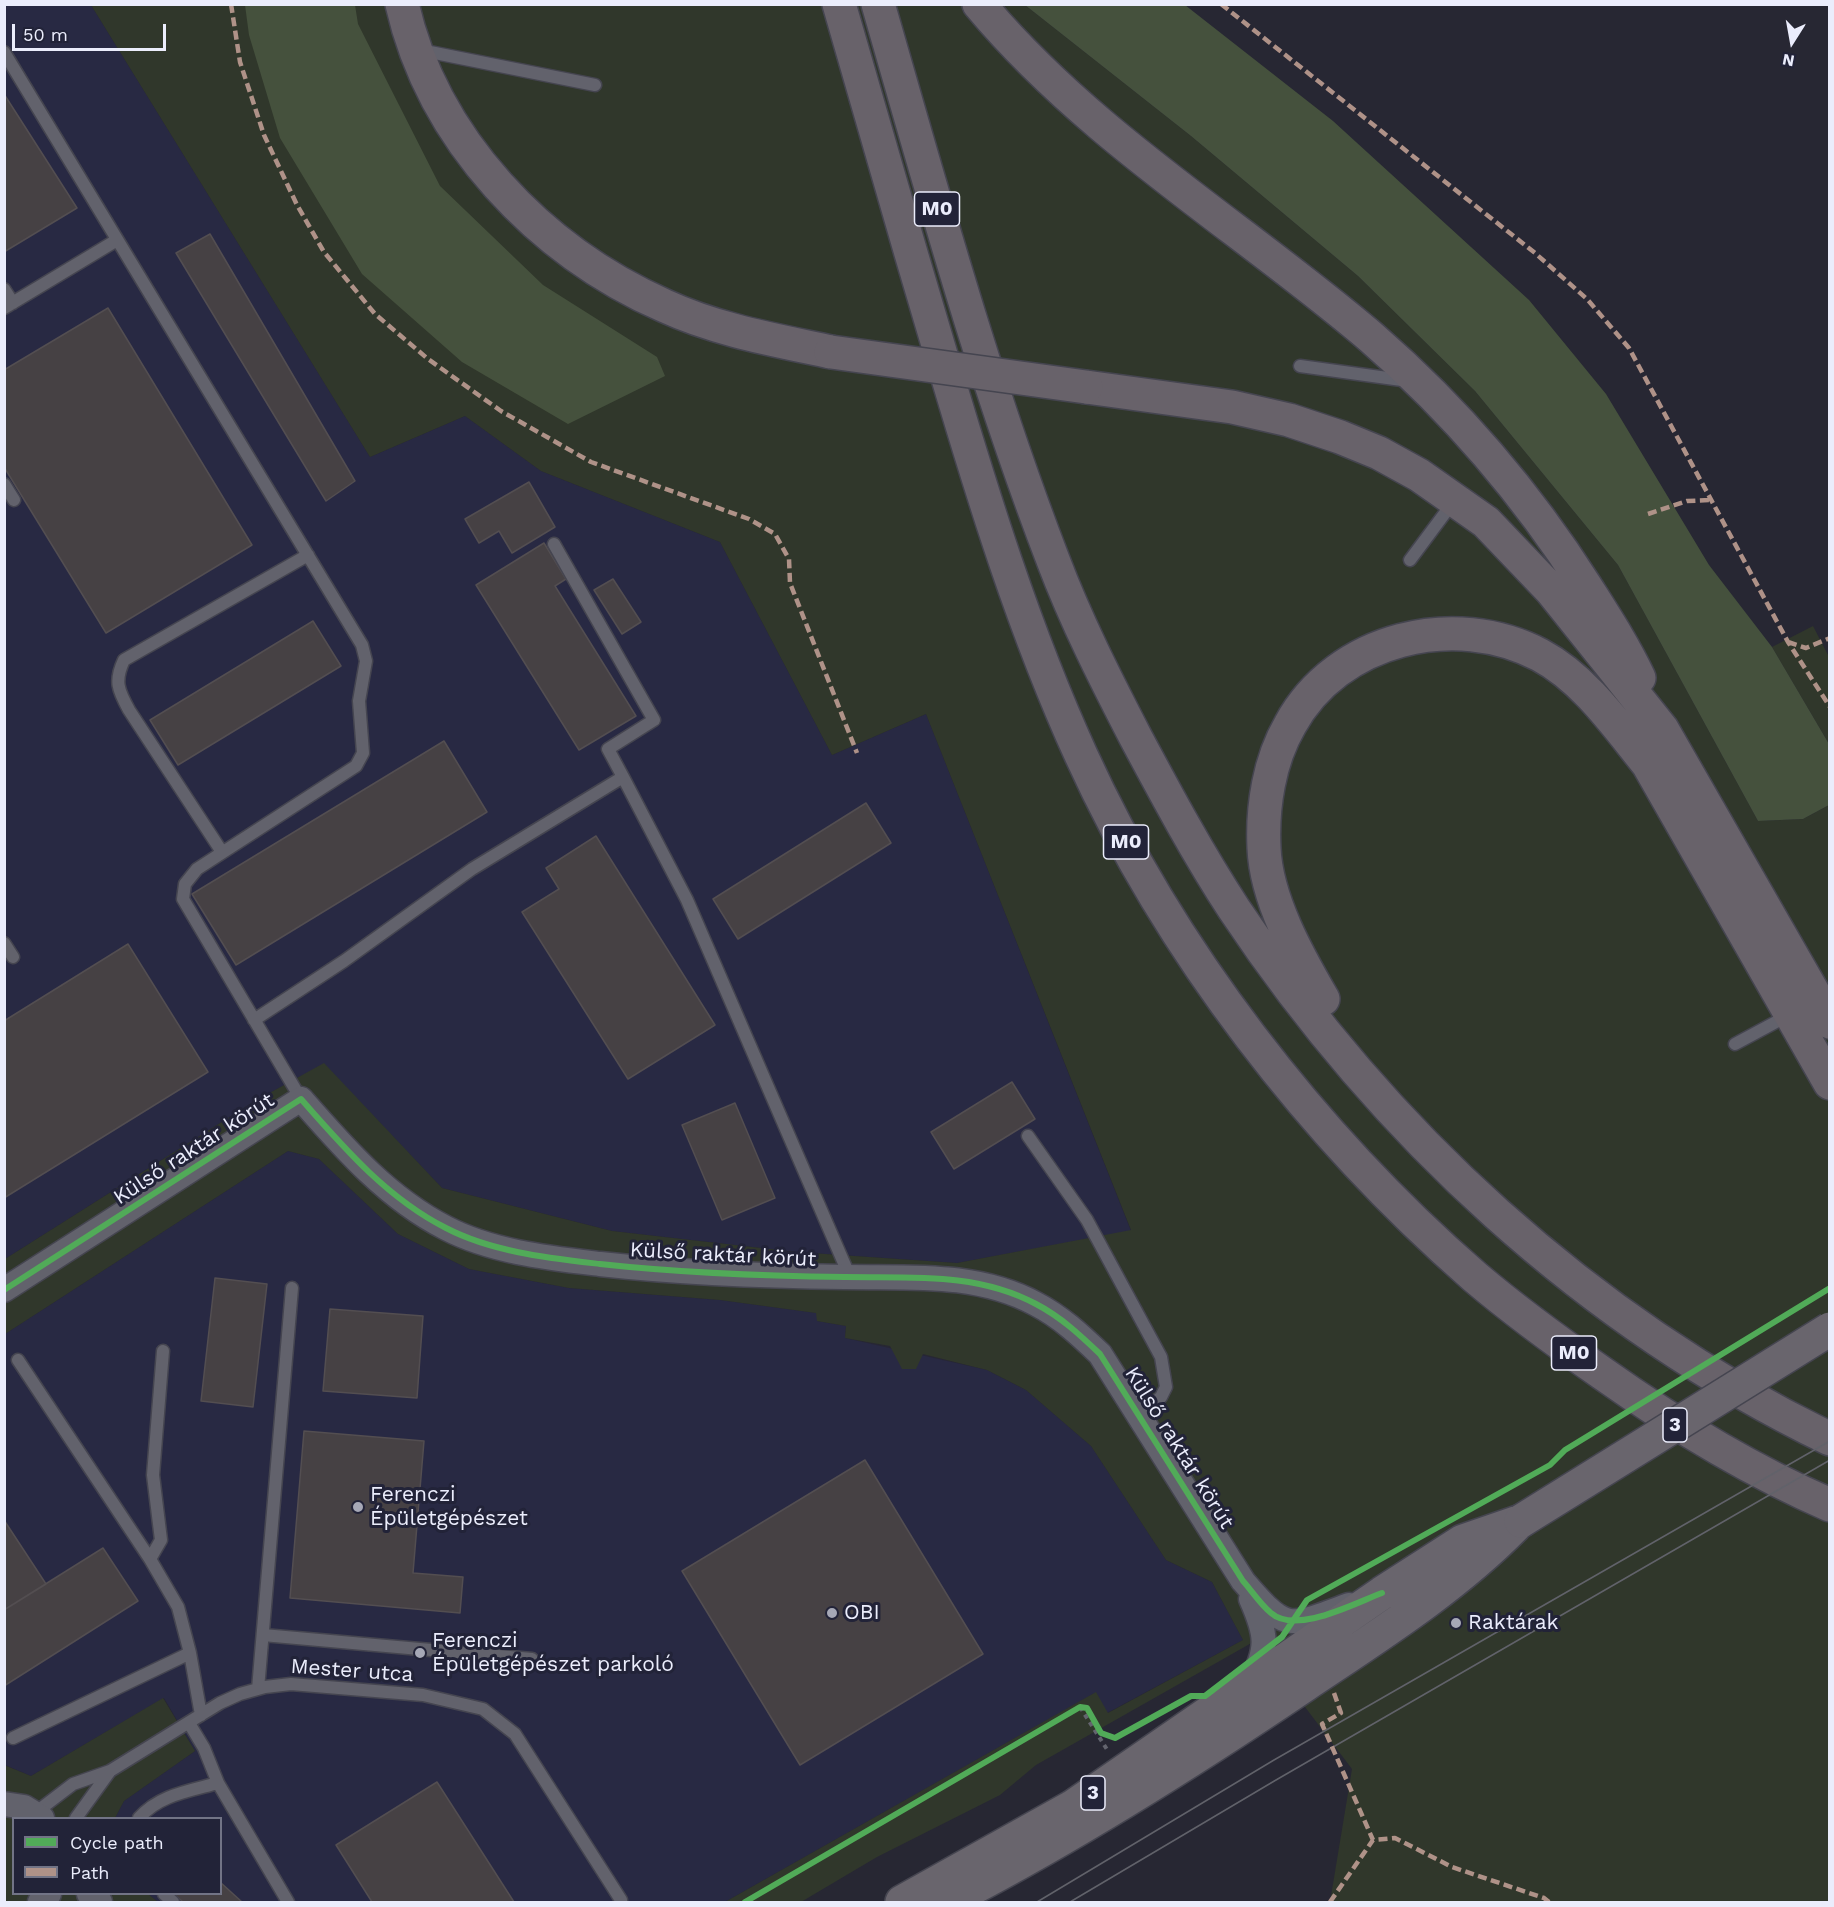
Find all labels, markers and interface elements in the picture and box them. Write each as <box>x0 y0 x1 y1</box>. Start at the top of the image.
scale bar <box>15 12 170 50</box>
north arrow <box>1762 12 1822 72</box>
text: 50 m <box>23 24 68 45</box>
text: N <box>1781 50 1796 71</box>
road number: M0 <box>914 192 960 226</box>
road number: M0 <box>1104 825 1148 859</box>
street label: Külső raktár körút <box>109 1088 279 1210</box>
street label: Külső raktár körút <box>629 1238 817 1272</box>
road number: M0 <box>1552 1336 1596 1370</box>
street label: Külső raktár körút <box>1119 1362 1239 1534</box>
road number: 3 <box>1663 1408 1687 1442</box>
place label: Ferenczi Épületgépészet <box>370 1482 528 1532</box>
marker: Ferenczi Épületgépészet <box>351 1500 365 1514</box>
place label: OBI <box>844 1600 880 1626</box>
marker: OBI <box>825 1606 839 1620</box>
place label: Raktárak <box>1468 1610 1559 1636</box>
marker: Raktárak <box>1449 1616 1463 1630</box>
place label: Ferenczi Épületgépészet parkoló <box>432 1628 674 1678</box>
marker: Ferenczi Épületgépészet parkoló <box>413 1646 427 1660</box>
street label: Mester utca <box>290 1654 414 1688</box>
road number: 3 <box>1081 1776 1105 1810</box>
legend <box>12 1817 222 1895</box>
text: Cycle path <box>70 1832 164 1853</box>
text: Path <box>70 1862 110 1883</box>

